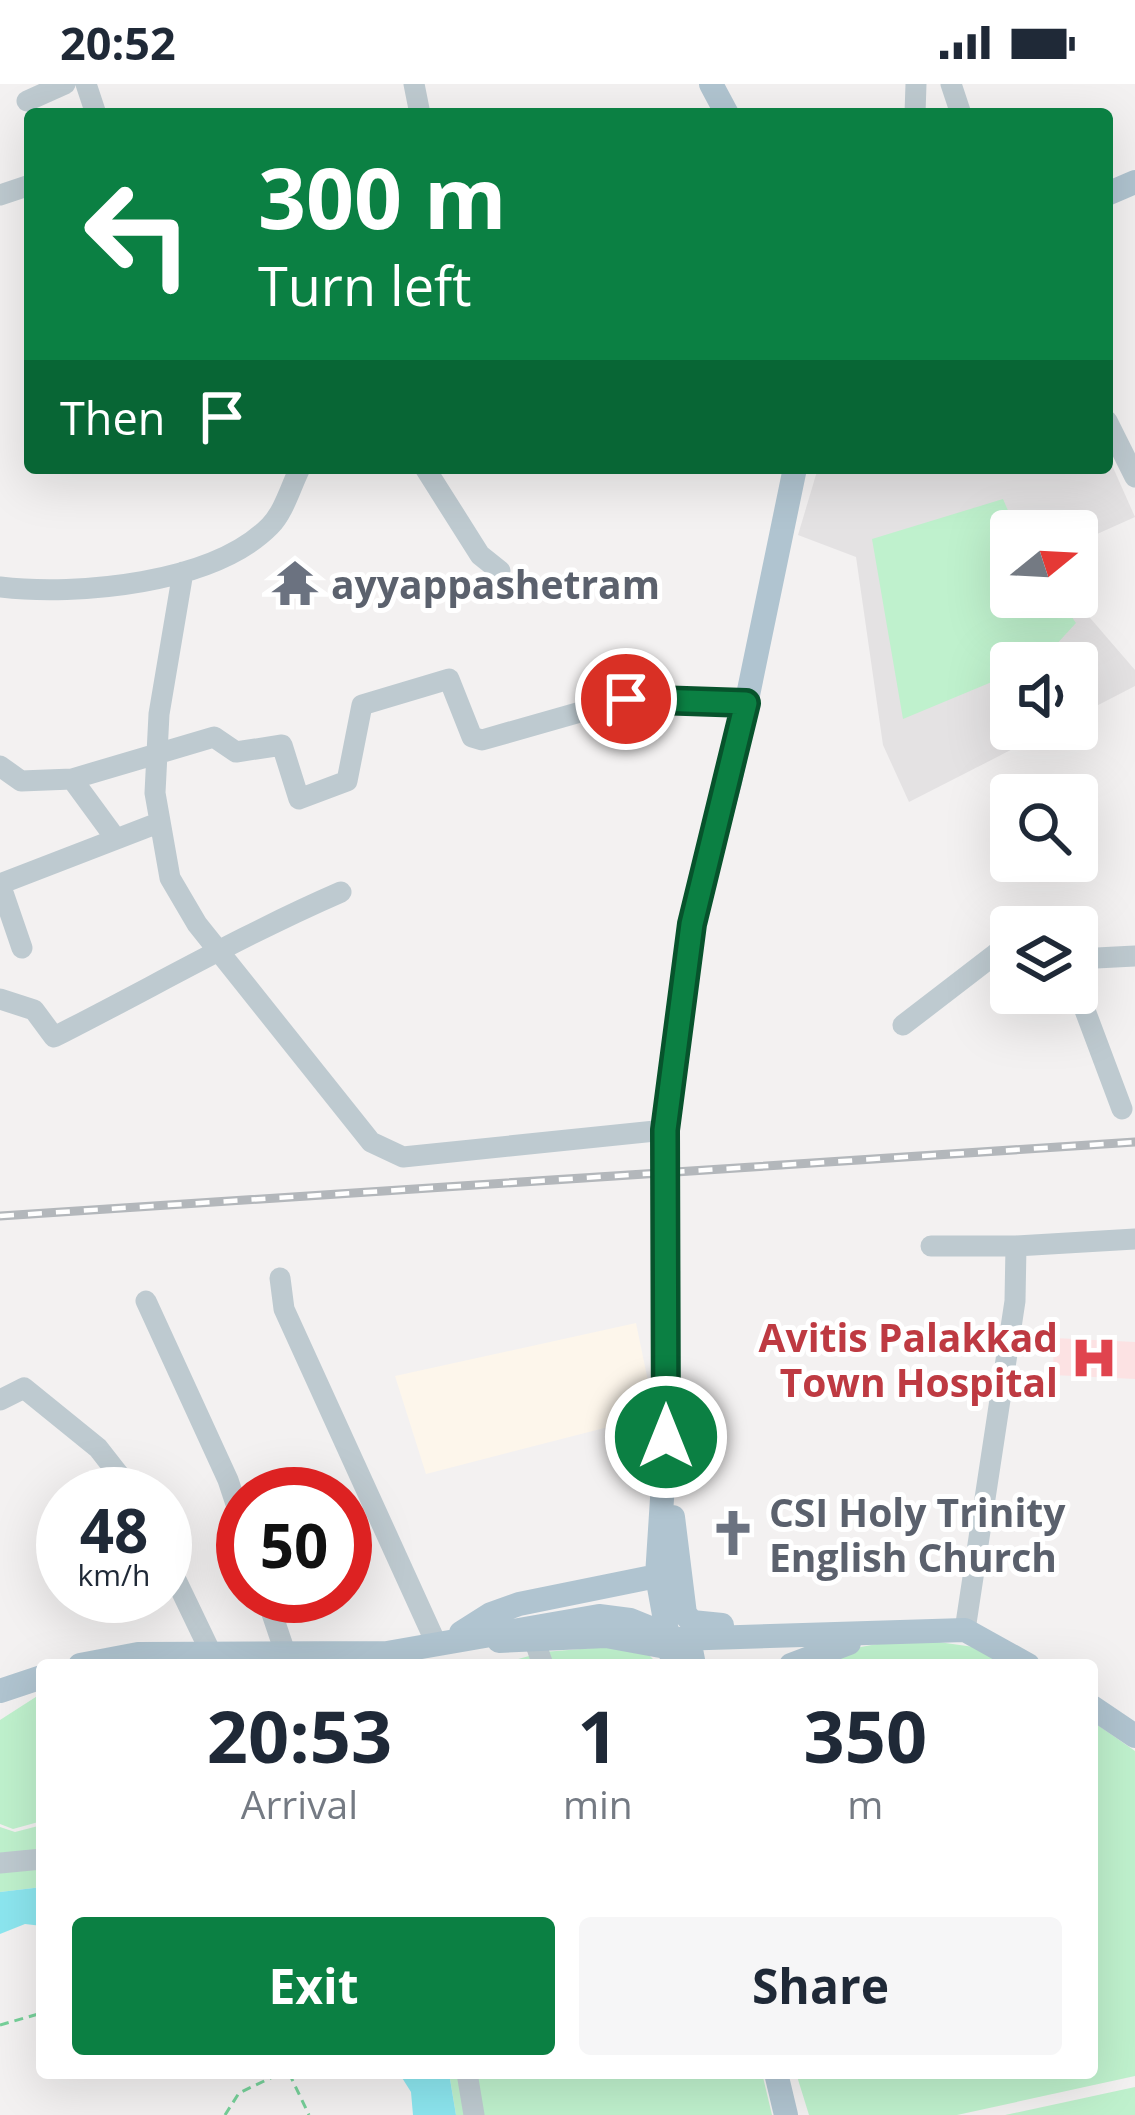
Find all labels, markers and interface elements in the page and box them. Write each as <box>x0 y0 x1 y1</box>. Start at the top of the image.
text: 20:52 <box>60 12 176 73</box>
text: 300 m <box>258 139 506 254</box>
icon: left <box>60 156 216 312</box>
text: Turn left <box>258 248 471 322</box>
icon: arrive <box>189 384 255 450</box>
text: Then <box>60 387 165 448</box>
north arrow <box>990 510 1098 618</box>
map controls <box>990 510 1098 1014</box>
place label: ayyappashetram <box>331 557 660 610</box>
temple icon: ayyappashetram <box>270 558 320 608</box>
button: sound <box>990 642 1098 750</box>
pin <box>575 648 677 750</box>
icon: arrive <box>593 666 659 732</box>
button: search <box>990 774 1098 882</box>
button: layers <box>990 906 1098 1014</box>
place label: Avitis Palakkad Town Hospital <box>759 1310 1058 1408</box>
hospital icon: Avitis Palakkad Town Hospital <box>1069 1333 1119 1383</box>
position arrow <box>603 1374 729 1500</box>
speed limit sign: 50 <box>216 1467 372 1623</box>
place label: CSI Holy Trinity English Church <box>769 1485 1066 1583</box>
text: 48 <box>80 1489 148 1571</box>
church icon: CSI Holy Trinity English Church <box>708 1508 758 1558</box>
text: km/h <box>78 1554 150 1595</box>
text: 20:53 <box>207 1686 392 1784</box>
text: 1 <box>577 1686 618 1784</box>
text: 350 <box>804 1686 927 1784</box>
text: Arrival <box>241 1777 358 1830</box>
text: min <box>563 1777 633 1830</box>
text: m <box>847 1777 883 1830</box>
button: Exit <box>72 1917 555 2055</box>
button: Share <box>579 1917 1062 2055</box>

